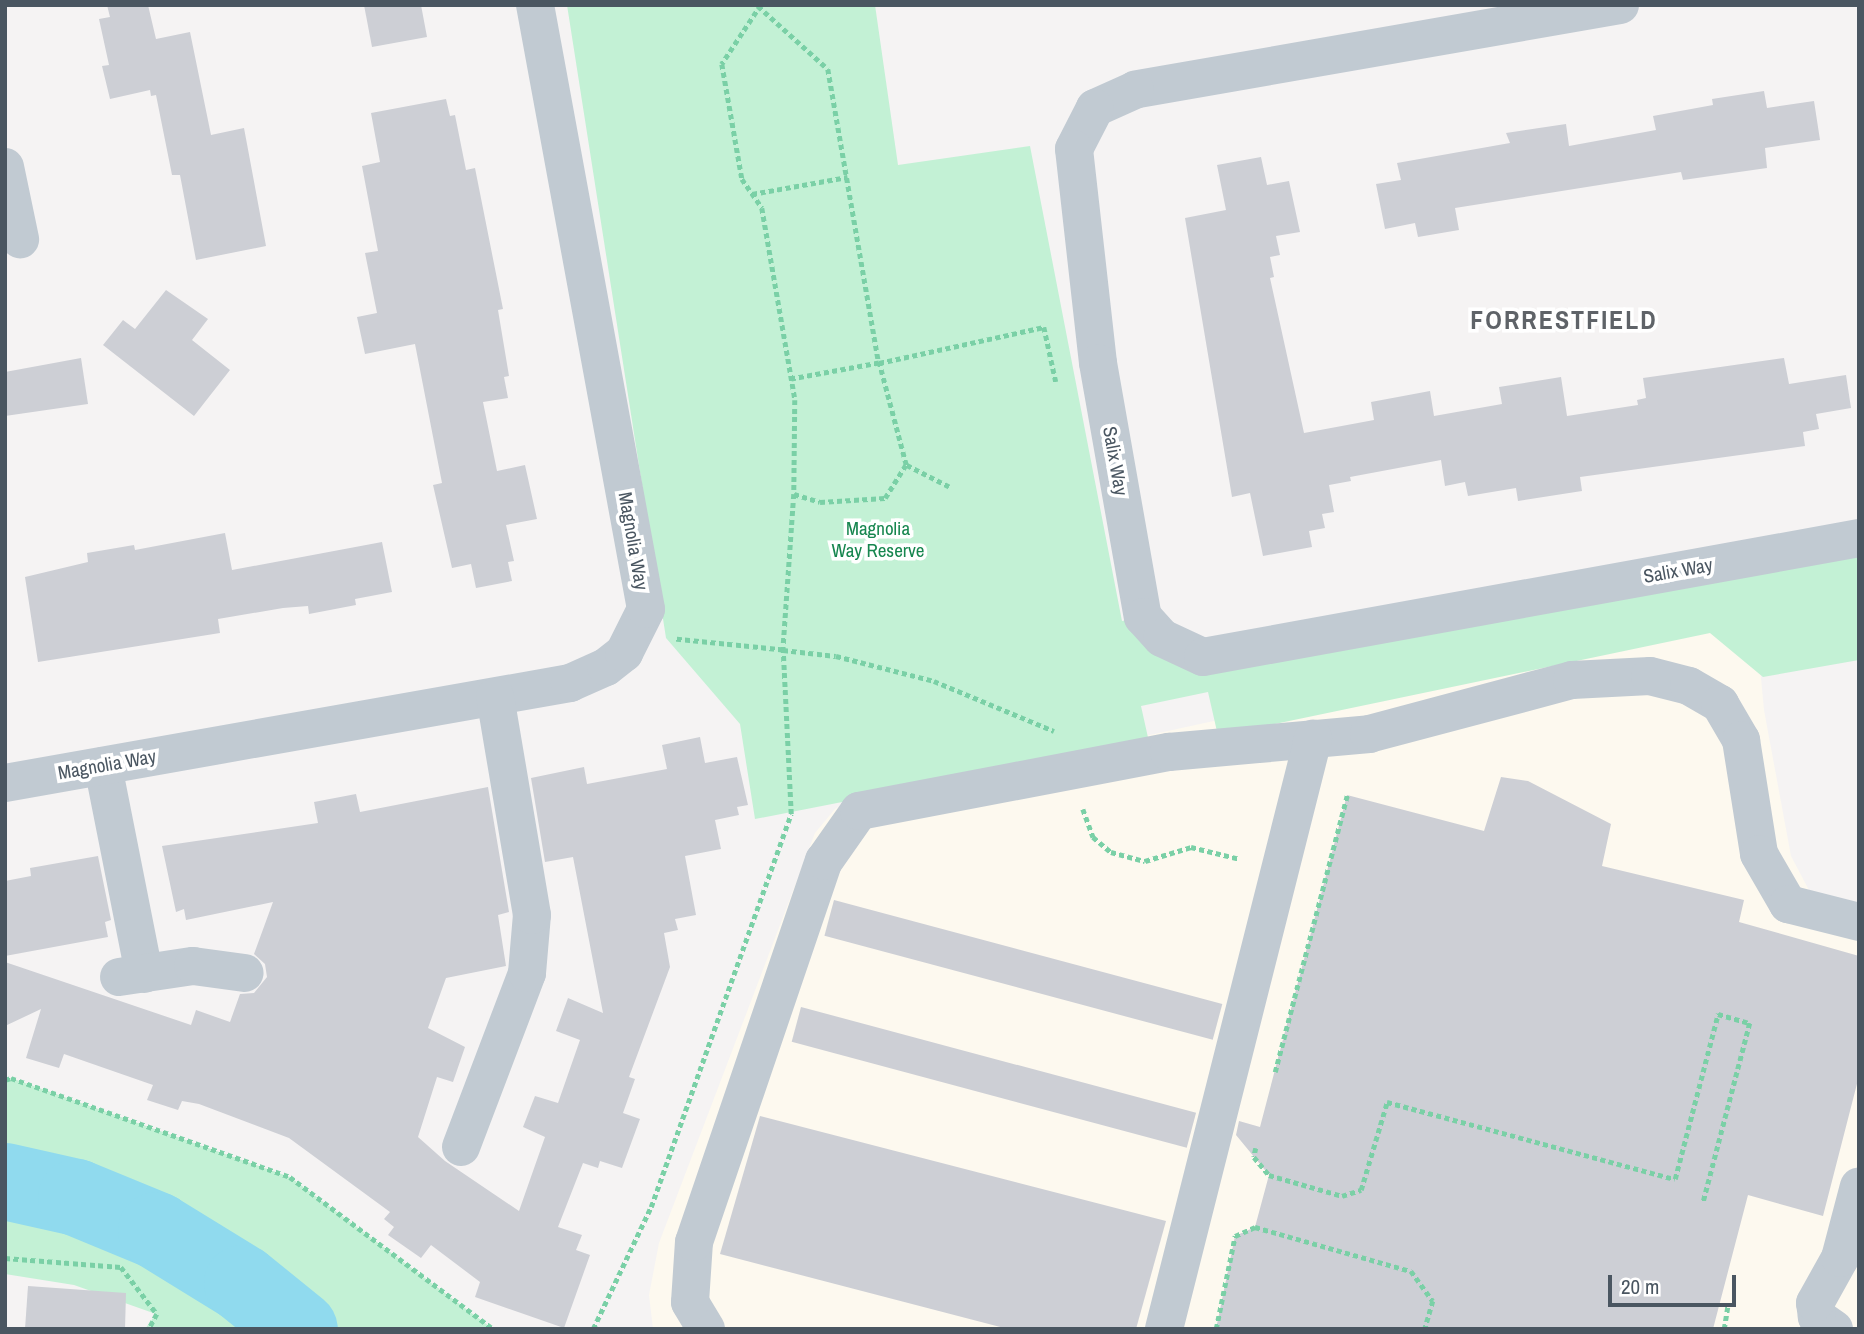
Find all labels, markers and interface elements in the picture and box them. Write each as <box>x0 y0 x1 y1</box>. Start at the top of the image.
district label: FORRESTFIELD <box>1472 304 1656 336</box>
street label: Salix Way <box>1098 425 1132 497</box>
street label: Magnolia Way <box>613 490 653 592</box>
park label: Magnolia Way Reserve <box>832 518 924 562</box>
street label: Salix Way <box>1642 554 1714 588</box>
street label: Magnolia Way <box>56 745 158 785</box>
scale bar <box>1612 1260 1740 1304</box>
text: 20 m <box>1621 1272 1659 1301</box>

